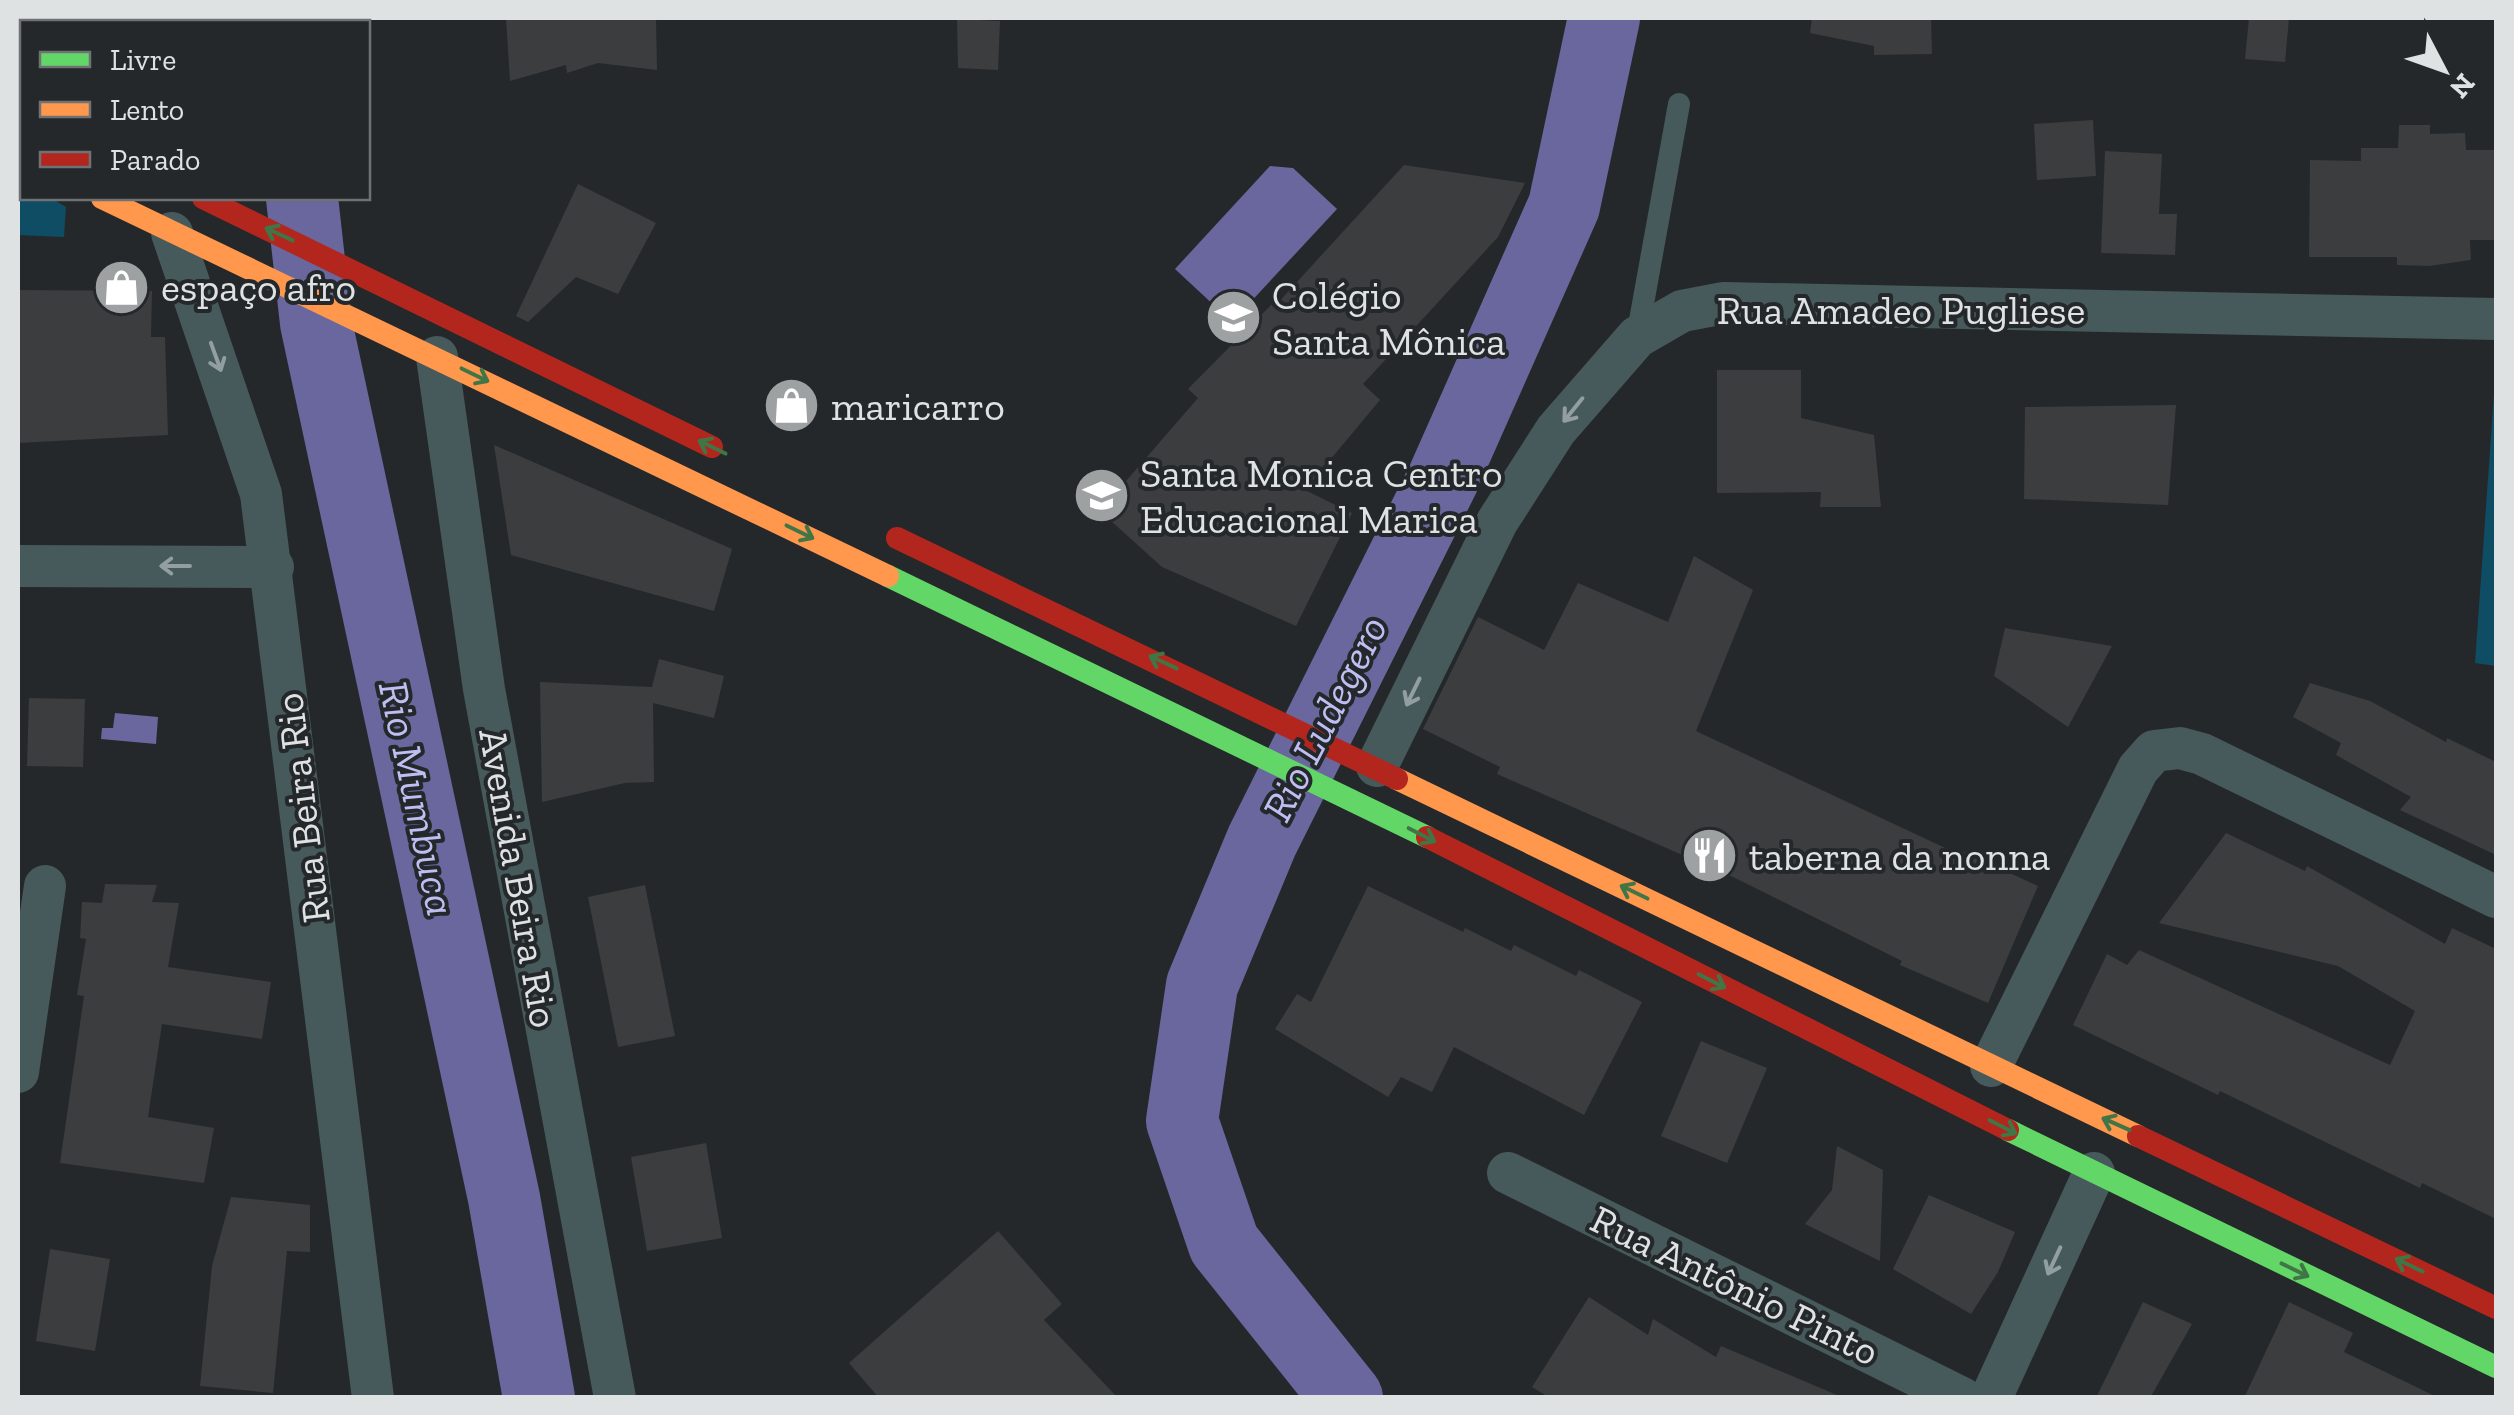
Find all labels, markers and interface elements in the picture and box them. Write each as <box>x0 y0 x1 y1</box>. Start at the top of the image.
legend <box>20 20 370 200</box>
north arrow <box>2394 20 2494 120</box>
text: Livre <box>110 42 176 78</box>
text: N <box>2443 67 2482 105</box>
text: Lento <box>110 92 184 128</box>
text: Parado <box>110 142 200 178</box>
one-way arrow <box>265 224 295 243</box>
shop icon: espaço afro <box>92 257 152 317</box>
place label: espaço afro <box>161 263 356 311</box>
place label: Colégio Santa Mônica <box>1272 271 1506 365</box>
street label: Rua Amadeo Pugliese <box>1717 286 2085 334</box>
school or university icon: Colégio Santa Mônica <box>1203 288 1263 348</box>
one-way arrow <box>208 341 226 373</box>
one-way arrow <box>460 367 490 386</box>
shop icon: maricarro <box>762 376 822 436</box>
place label: maricarro <box>831 382 1005 430</box>
one-way arrow <box>1563 396 1584 423</box>
one-way arrow <box>697 436 727 455</box>
place label: Santa Monica Centro Educacional Marica <box>1140 449 1502 543</box>
school or university icon: Santa Monica Centro Educacional Marica <box>1071 466 1131 526</box>
one-way arrow <box>784 523 814 542</box>
one-way arrow <box>160 556 192 576</box>
water label: Rio Ludegero <box>1251 607 1398 829</box>
one-way arrow <box>1149 652 1179 671</box>
water label: Rio Mumbuca <box>368 676 467 920</box>
one-way arrow <box>1403 677 1422 706</box>
street label: Rua Beira Rio <box>264 690 340 926</box>
street label: Avenida Beira Rio <box>469 725 569 1031</box>
one-way arrow <box>1407 826 1436 845</box>
restaurant icon: taberna da nonna <box>1680 826 1740 886</box>
place label: taberna da nonna <box>1749 832 2050 880</box>
one-way arrow <box>1620 882 1649 901</box>
one-way arrow <box>1697 972 1727 991</box>
one-way arrow <box>2101 1114 2132 1132</box>
one-way arrow <box>1988 1118 2017 1137</box>
street label: Rua Antônio Pinto <box>1583 1194 1887 1376</box>
one-way arrow <box>2043 1245 2062 1275</box>
one-way arrow <box>2395 1255 2425 1274</box>
one-way arrow <box>2279 1261 2309 1280</box>

